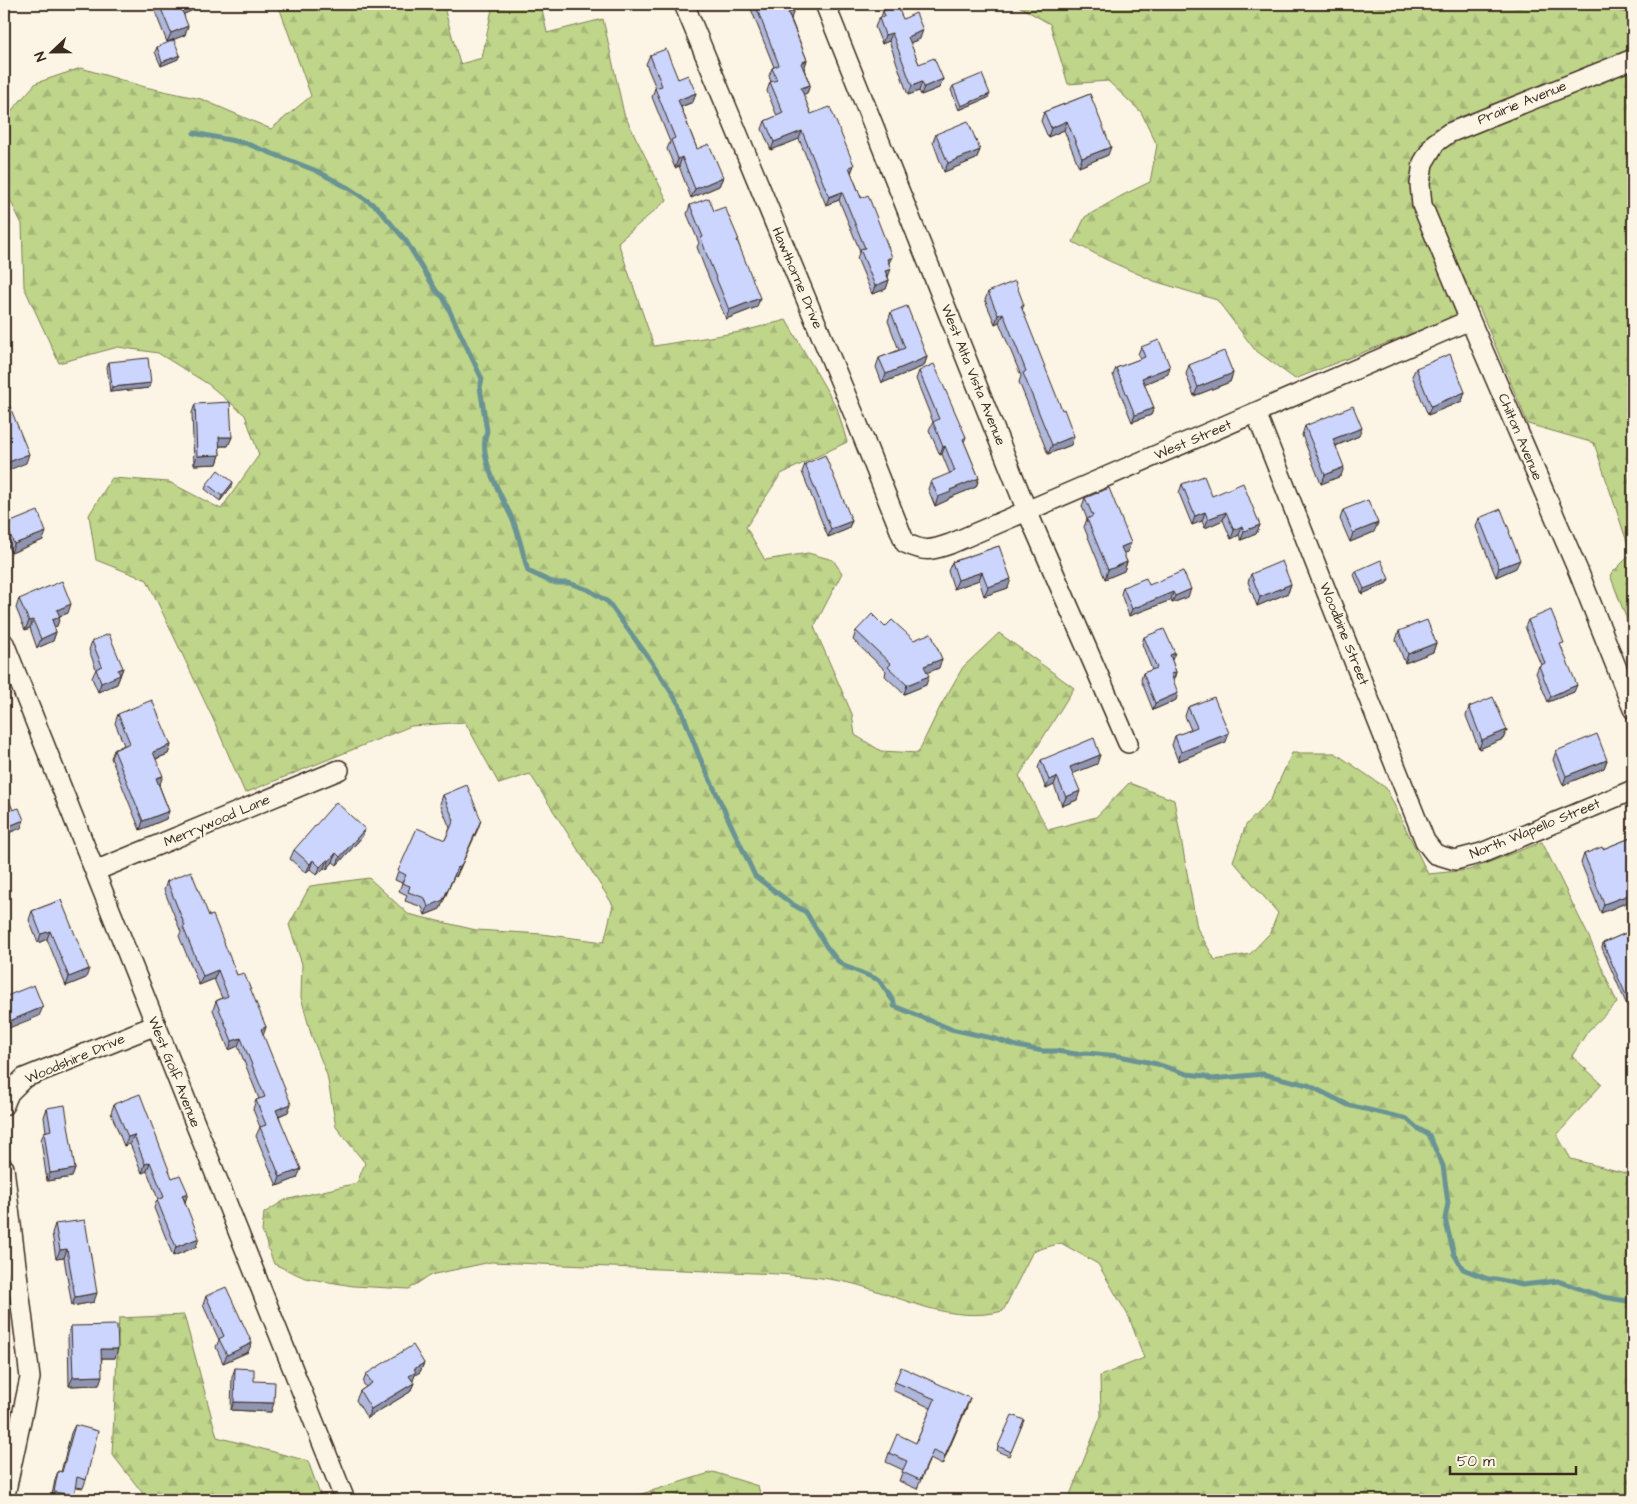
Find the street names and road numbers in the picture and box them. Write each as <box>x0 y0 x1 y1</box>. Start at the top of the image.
street label: Prairie Avenue <box>1474 76 1570 130</box>
street label: Hawthorne Drive <box>766 224 828 332</box>
street label: West Alta Vista Avenue <box>936 302 1011 449</box>
street label: Chilton Avenue <box>1493 390 1547 484</box>
street label: West Street <box>1151 415 1235 465</box>
street label: Woodbine Street <box>1314 580 1374 689</box>
street label: Merrywood Lane <box>161 789 274 852</box>
street label: North Wapello Street <box>1467 794 1604 864</box>
street label: West Golf Avenue <box>143 1013 206 1131</box>
street label: Woodshire Drive <box>22 1029 128 1089</box>

